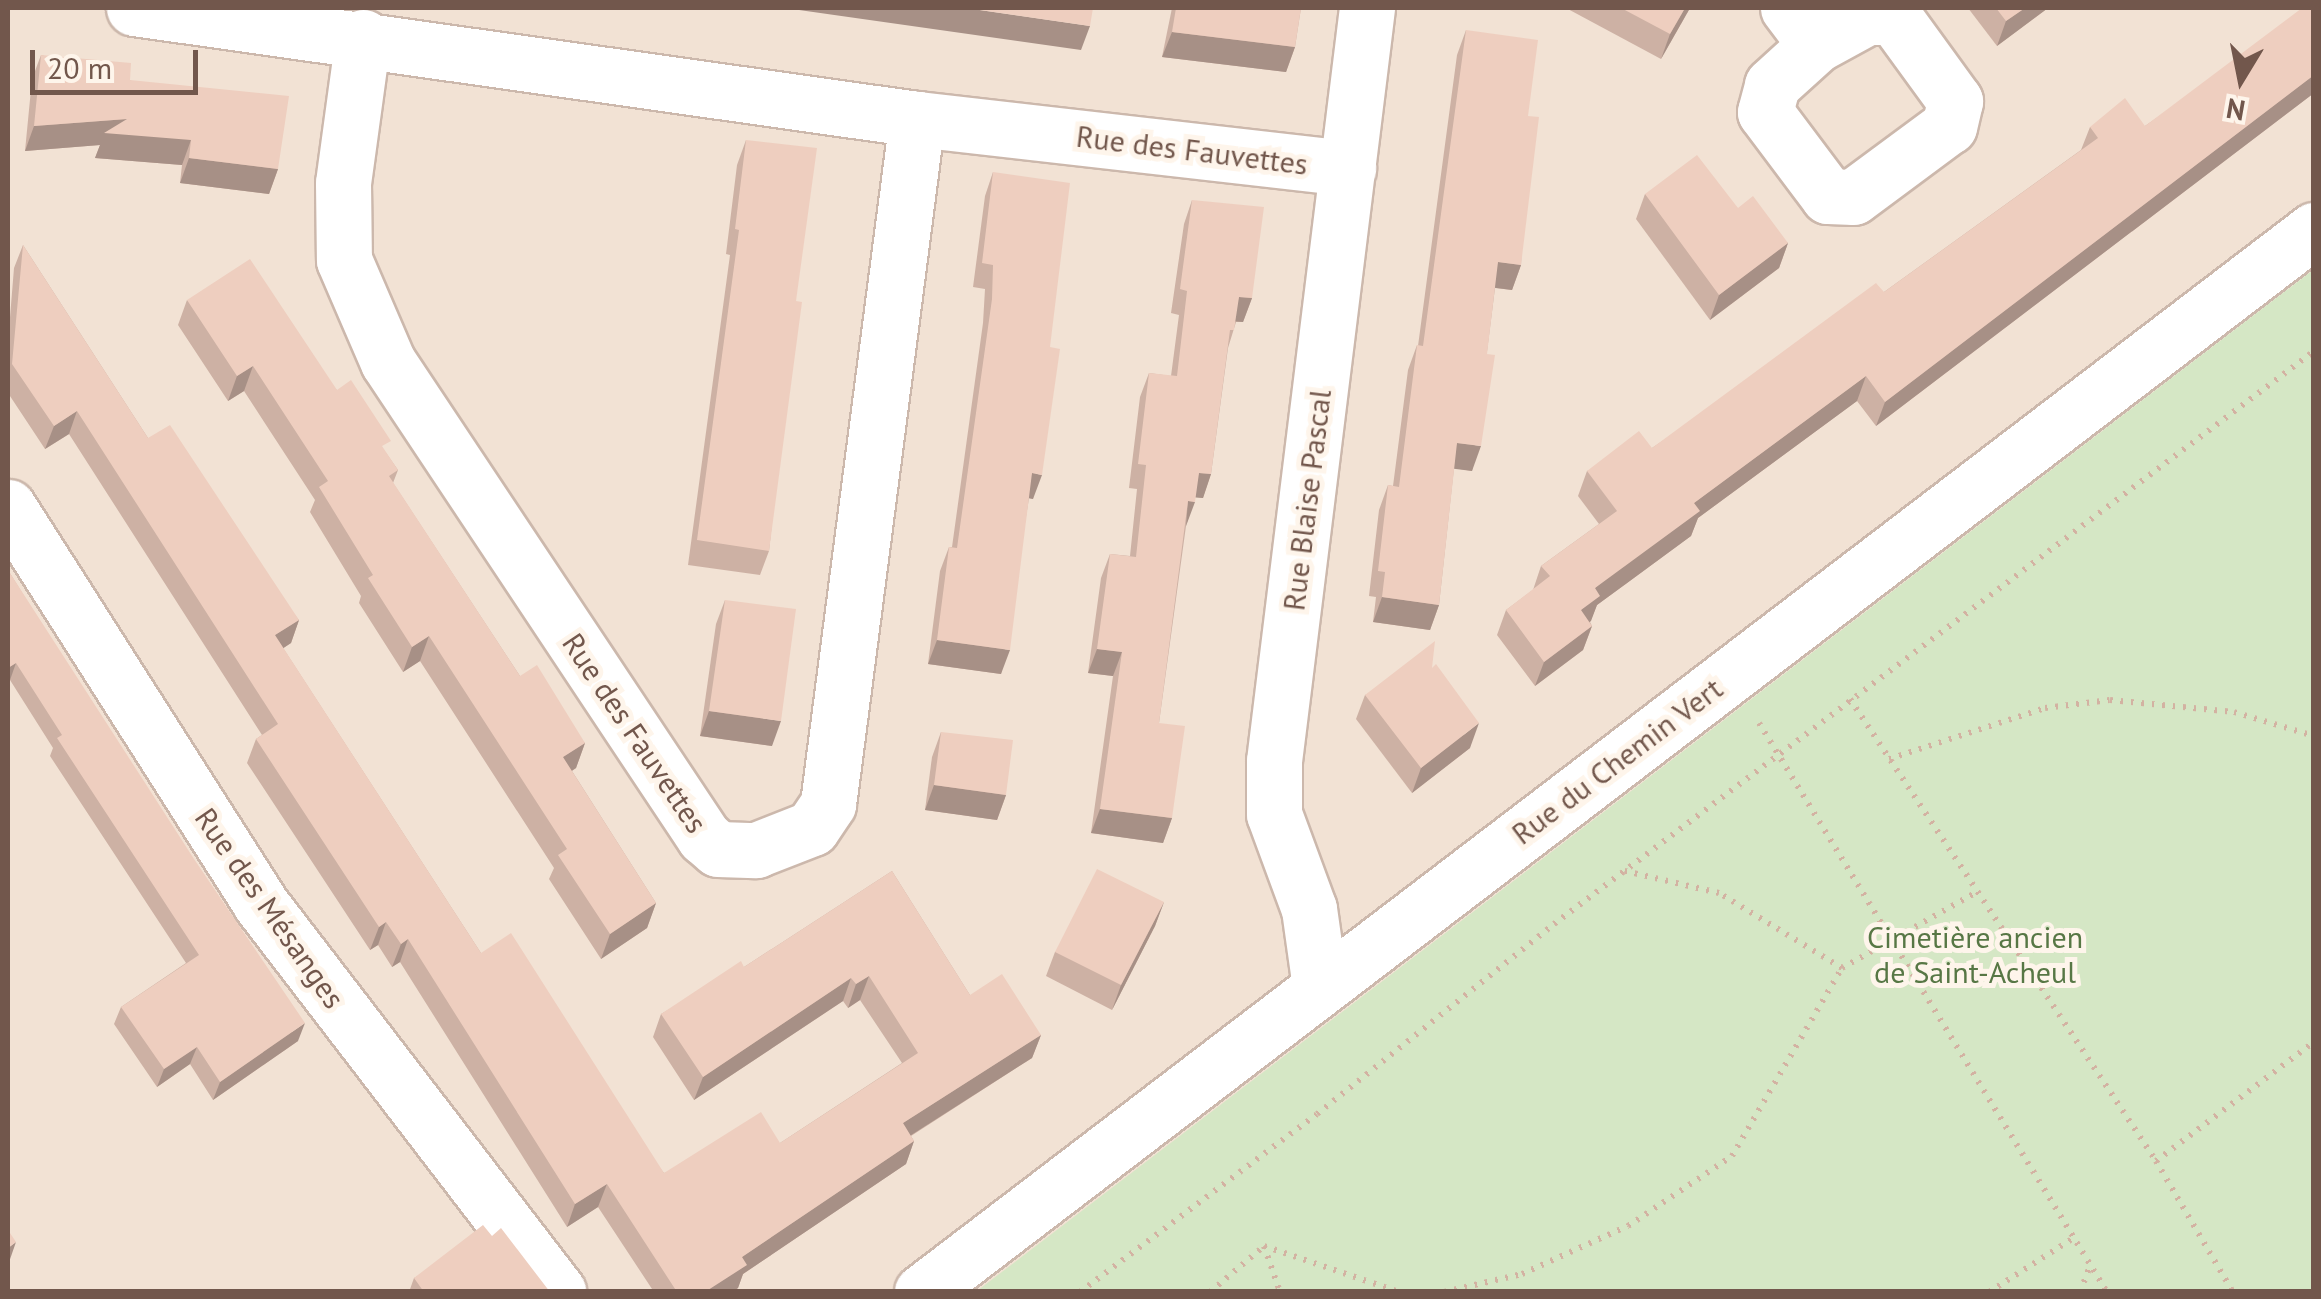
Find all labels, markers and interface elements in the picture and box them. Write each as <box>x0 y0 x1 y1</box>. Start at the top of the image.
scale bar <box>35 30 202 92</box>
north arrow <box>2191 30 2291 130</box>
text: 20 m <box>47 48 112 87</box>
text: N <box>2223 90 2248 130</box>
street label: Rue des Fauvettes <box>1074 118 1310 182</box>
street label: Rue Blaise Pascal <box>1276 387 1338 613</box>
street label: Rue des Fauvettes <box>555 626 715 840</box>
street label: Rue du Chemin Vert <box>1504 670 1730 852</box>
street label: Rue des Mésanges <box>188 801 352 1015</box>
park label: Cimetière ancien de Saint-Acheul <box>1867 919 2083 990</box>

